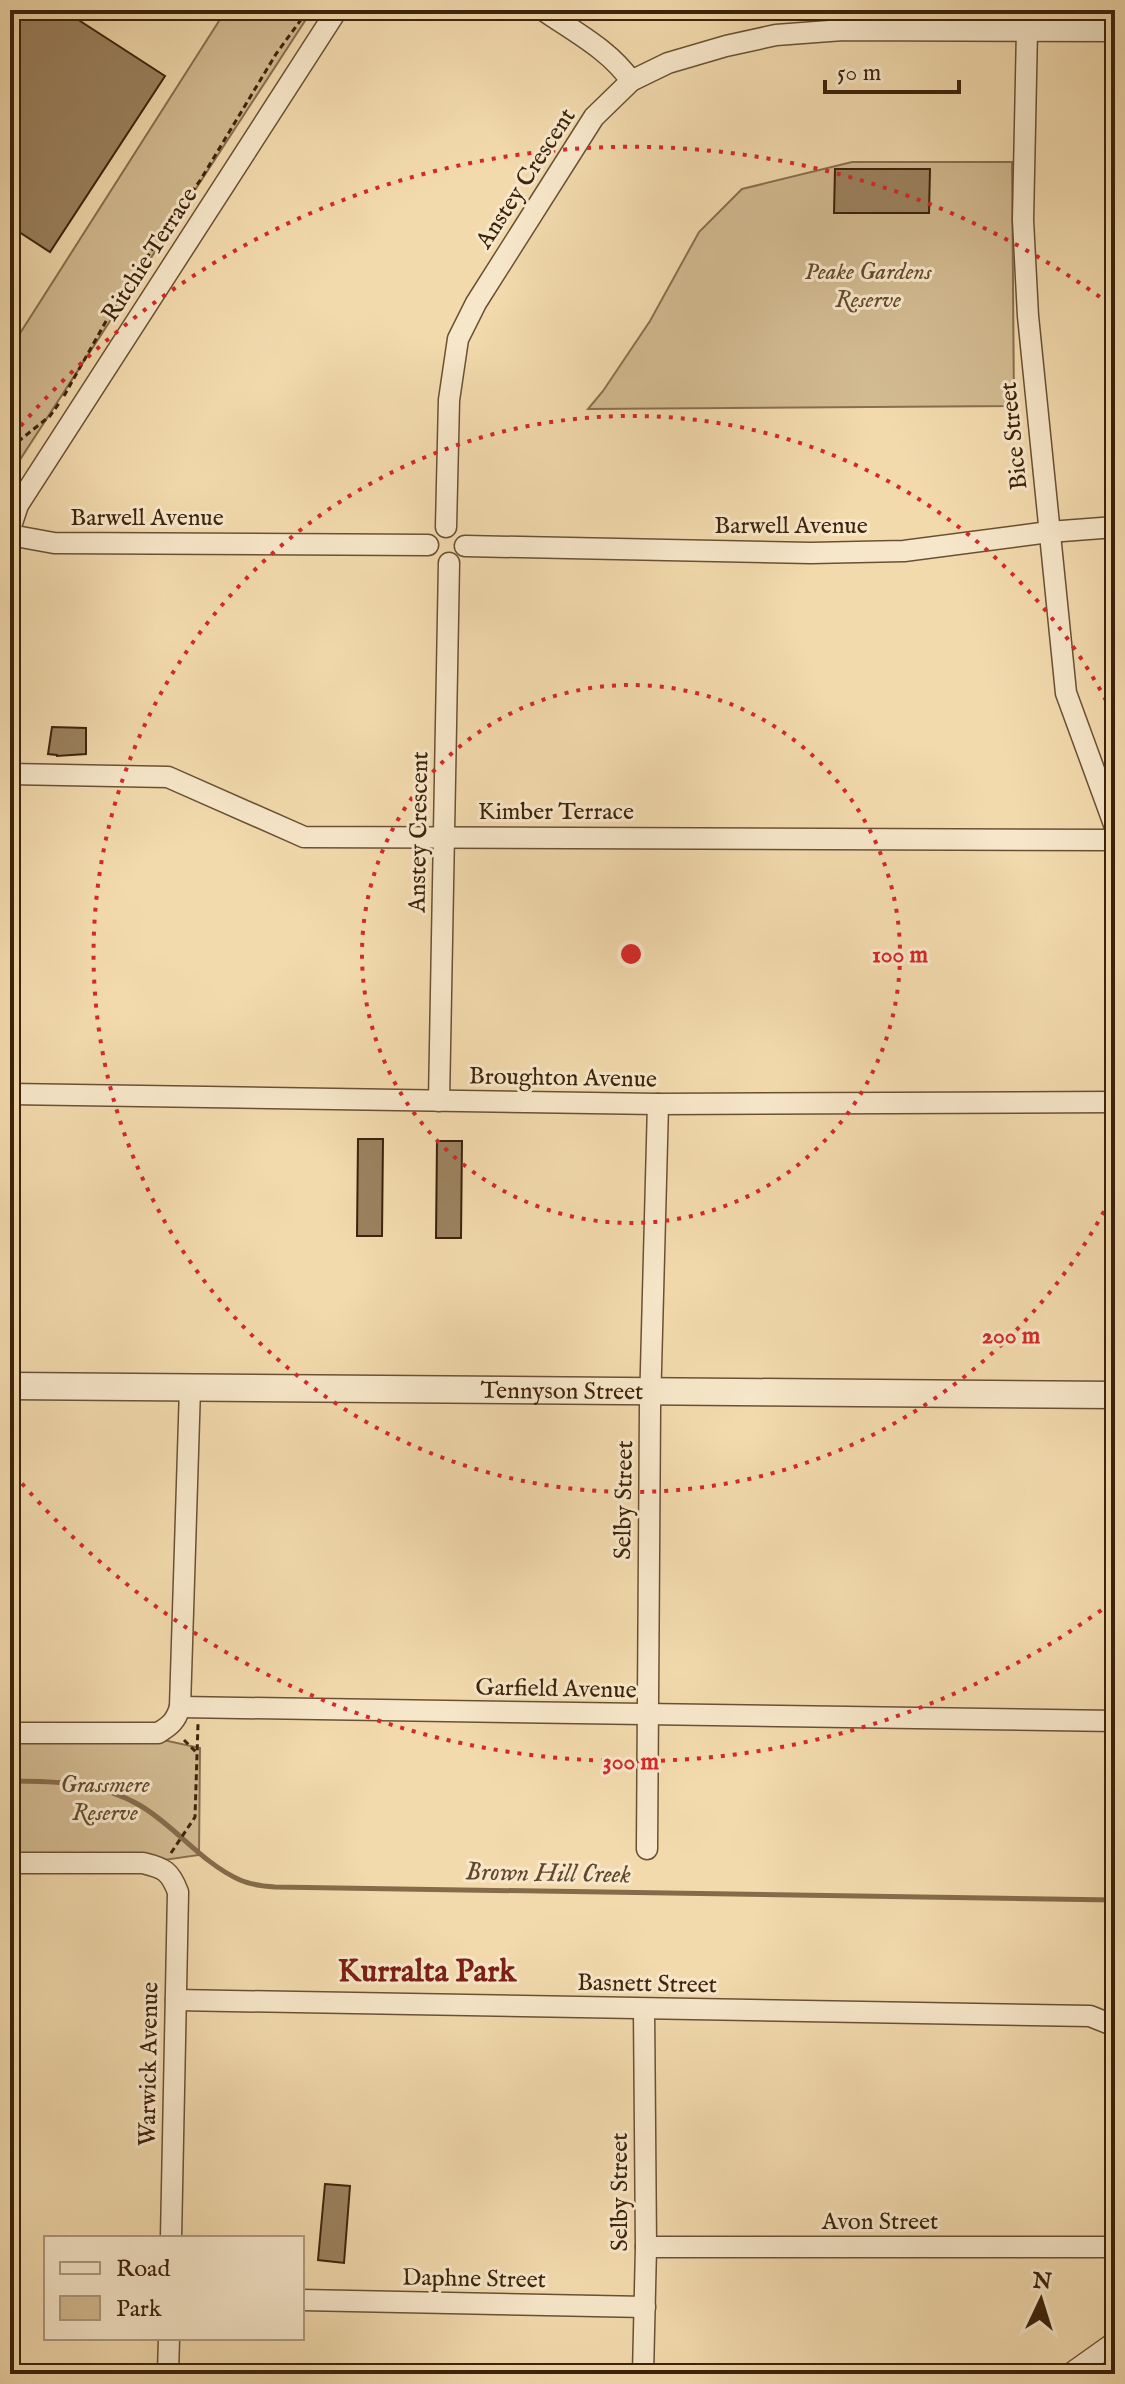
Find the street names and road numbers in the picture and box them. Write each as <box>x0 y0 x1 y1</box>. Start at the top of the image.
street label: Anstey Crescent <box>469 103 583 256</box>
street label: Ritchie Terrace <box>95 182 205 328</box>
street label: Bice Street <box>993 380 1036 491</box>
street label: Barwell Avenue <box>70 503 224 534</box>
street label: Barwell Avenue <box>714 511 868 542</box>
street label: Anstey Crescent <box>403 751 436 914</box>
street label: Kimber Terrace <box>478 797 634 828</box>
street label: Broughton Avenue <box>469 1061 657 1096</box>
street label: Tennyson Street <box>481 1376 643 1408</box>
street label: Selby Street <box>608 1440 641 1560</box>
street label: Garfield Avenue <box>475 1673 637 1706</box>
street label: Basnett Street <box>577 1968 717 2001</box>
street label: Warwick Avenue <box>133 1982 166 2146</box>
street label: Selby Street <box>605 2132 636 2252</box>
street label: Avon Street <box>821 2207 938 2238</box>
street label: Daphne Street <box>402 2263 546 2296</box>

